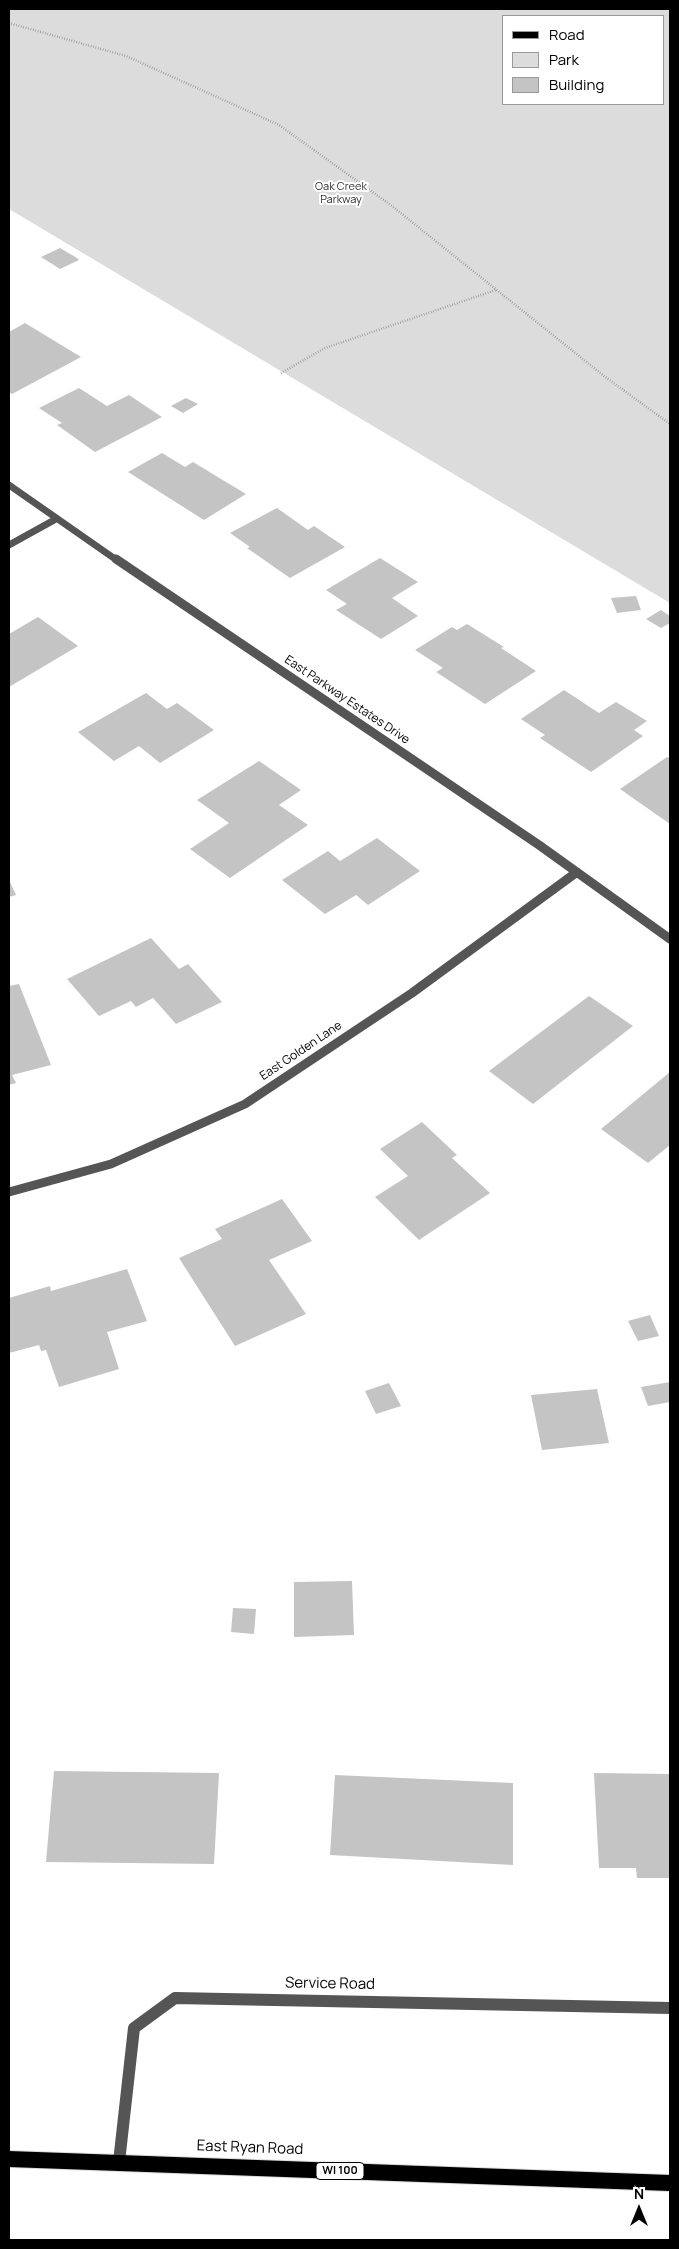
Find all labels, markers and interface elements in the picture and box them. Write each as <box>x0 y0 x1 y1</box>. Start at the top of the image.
legend <box>502 15 664 105</box>
text: Road <box>549 24 585 45</box>
text: Park <box>549 49 579 70</box>
text: Building <box>549 74 604 95</box>
park label: Oak Creek Parkway <box>315 180 367 206</box>
street label: East Parkway Estates Drive <box>282 653 412 747</box>
street label: East Golden Lane <box>257 1018 345 1084</box>
street label: Service Road <box>285 1974 375 1994</box>
street label: East Ryan Road <box>196 2137 304 2159</box>
road number: WI 100 <box>316 2162 364 2180</box>
north arrow <box>614 2184 664 2234</box>
text: N <box>634 2184 644 2203</box>

